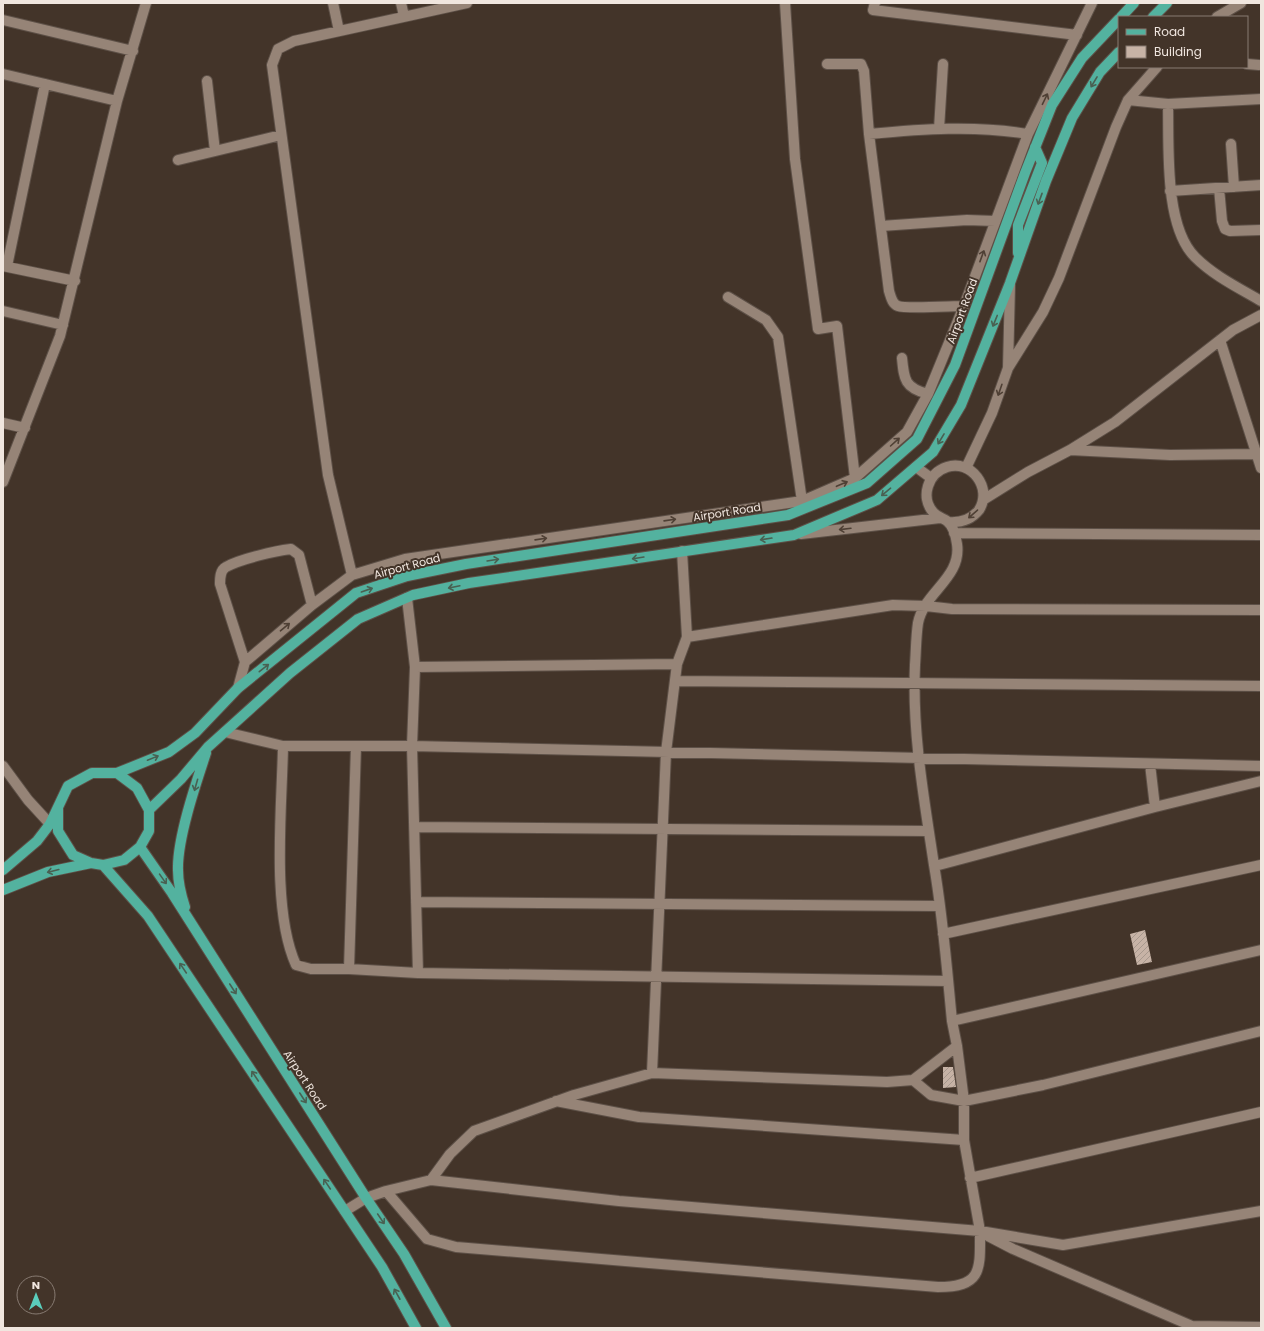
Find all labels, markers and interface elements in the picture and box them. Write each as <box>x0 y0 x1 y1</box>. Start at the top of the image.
legend <box>1118 16 1248 68</box>
text: Road <box>1154 23 1185 40</box>
text: Building <box>1154 43 1202 60</box>
one-way arrow <box>1089 76 1097 88</box>
one-way arrow <box>1042 93 1049 105</box>
one-way arrow <box>1035 193 1043 205</box>
one-way arrow <box>979 251 987 263</box>
street label: Airport Road <box>943 276 981 346</box>
one-way arrow <box>990 315 998 327</box>
one-way arrow <box>996 384 1003 397</box>
one-way arrow <box>936 433 944 445</box>
one-way arrow <box>889 438 900 447</box>
one-way arrow <box>835 480 847 487</box>
one-way arrow <box>881 488 892 497</box>
street label: Airport Road <box>692 499 762 525</box>
one-way arrow <box>968 510 978 519</box>
one-way arrow <box>663 516 676 524</box>
one-way arrow <box>839 525 852 533</box>
one-way arrow <box>534 535 547 543</box>
one-way arrow <box>760 535 773 543</box>
street label: Airport Road <box>372 549 442 583</box>
one-way arrow <box>632 554 645 562</box>
one-way arrow <box>486 556 499 564</box>
one-way arrow <box>448 583 461 591</box>
one-way arrow <box>360 586 373 593</box>
one-way arrow <box>280 623 291 632</box>
one-way arrow <box>258 664 269 672</box>
one-way arrow <box>146 754 158 762</box>
one-way arrow <box>192 778 199 791</box>
one-way arrow <box>47 868 60 875</box>
one-way arrow <box>159 874 167 885</box>
one-way arrow <box>179 963 187 974</box>
one-way arrow <box>229 983 237 994</box>
street label: Airport Road <box>280 1047 330 1113</box>
one-way arrow <box>251 1071 259 1082</box>
one-way arrow <box>299 1092 307 1103</box>
one-way arrow <box>323 1179 331 1190</box>
one-way arrow <box>377 1214 385 1225</box>
north arrow <box>16 1275 56 1315</box>
text: N <box>32 1277 40 1293</box>
one-way arrow <box>393 1288 401 1300</box>

